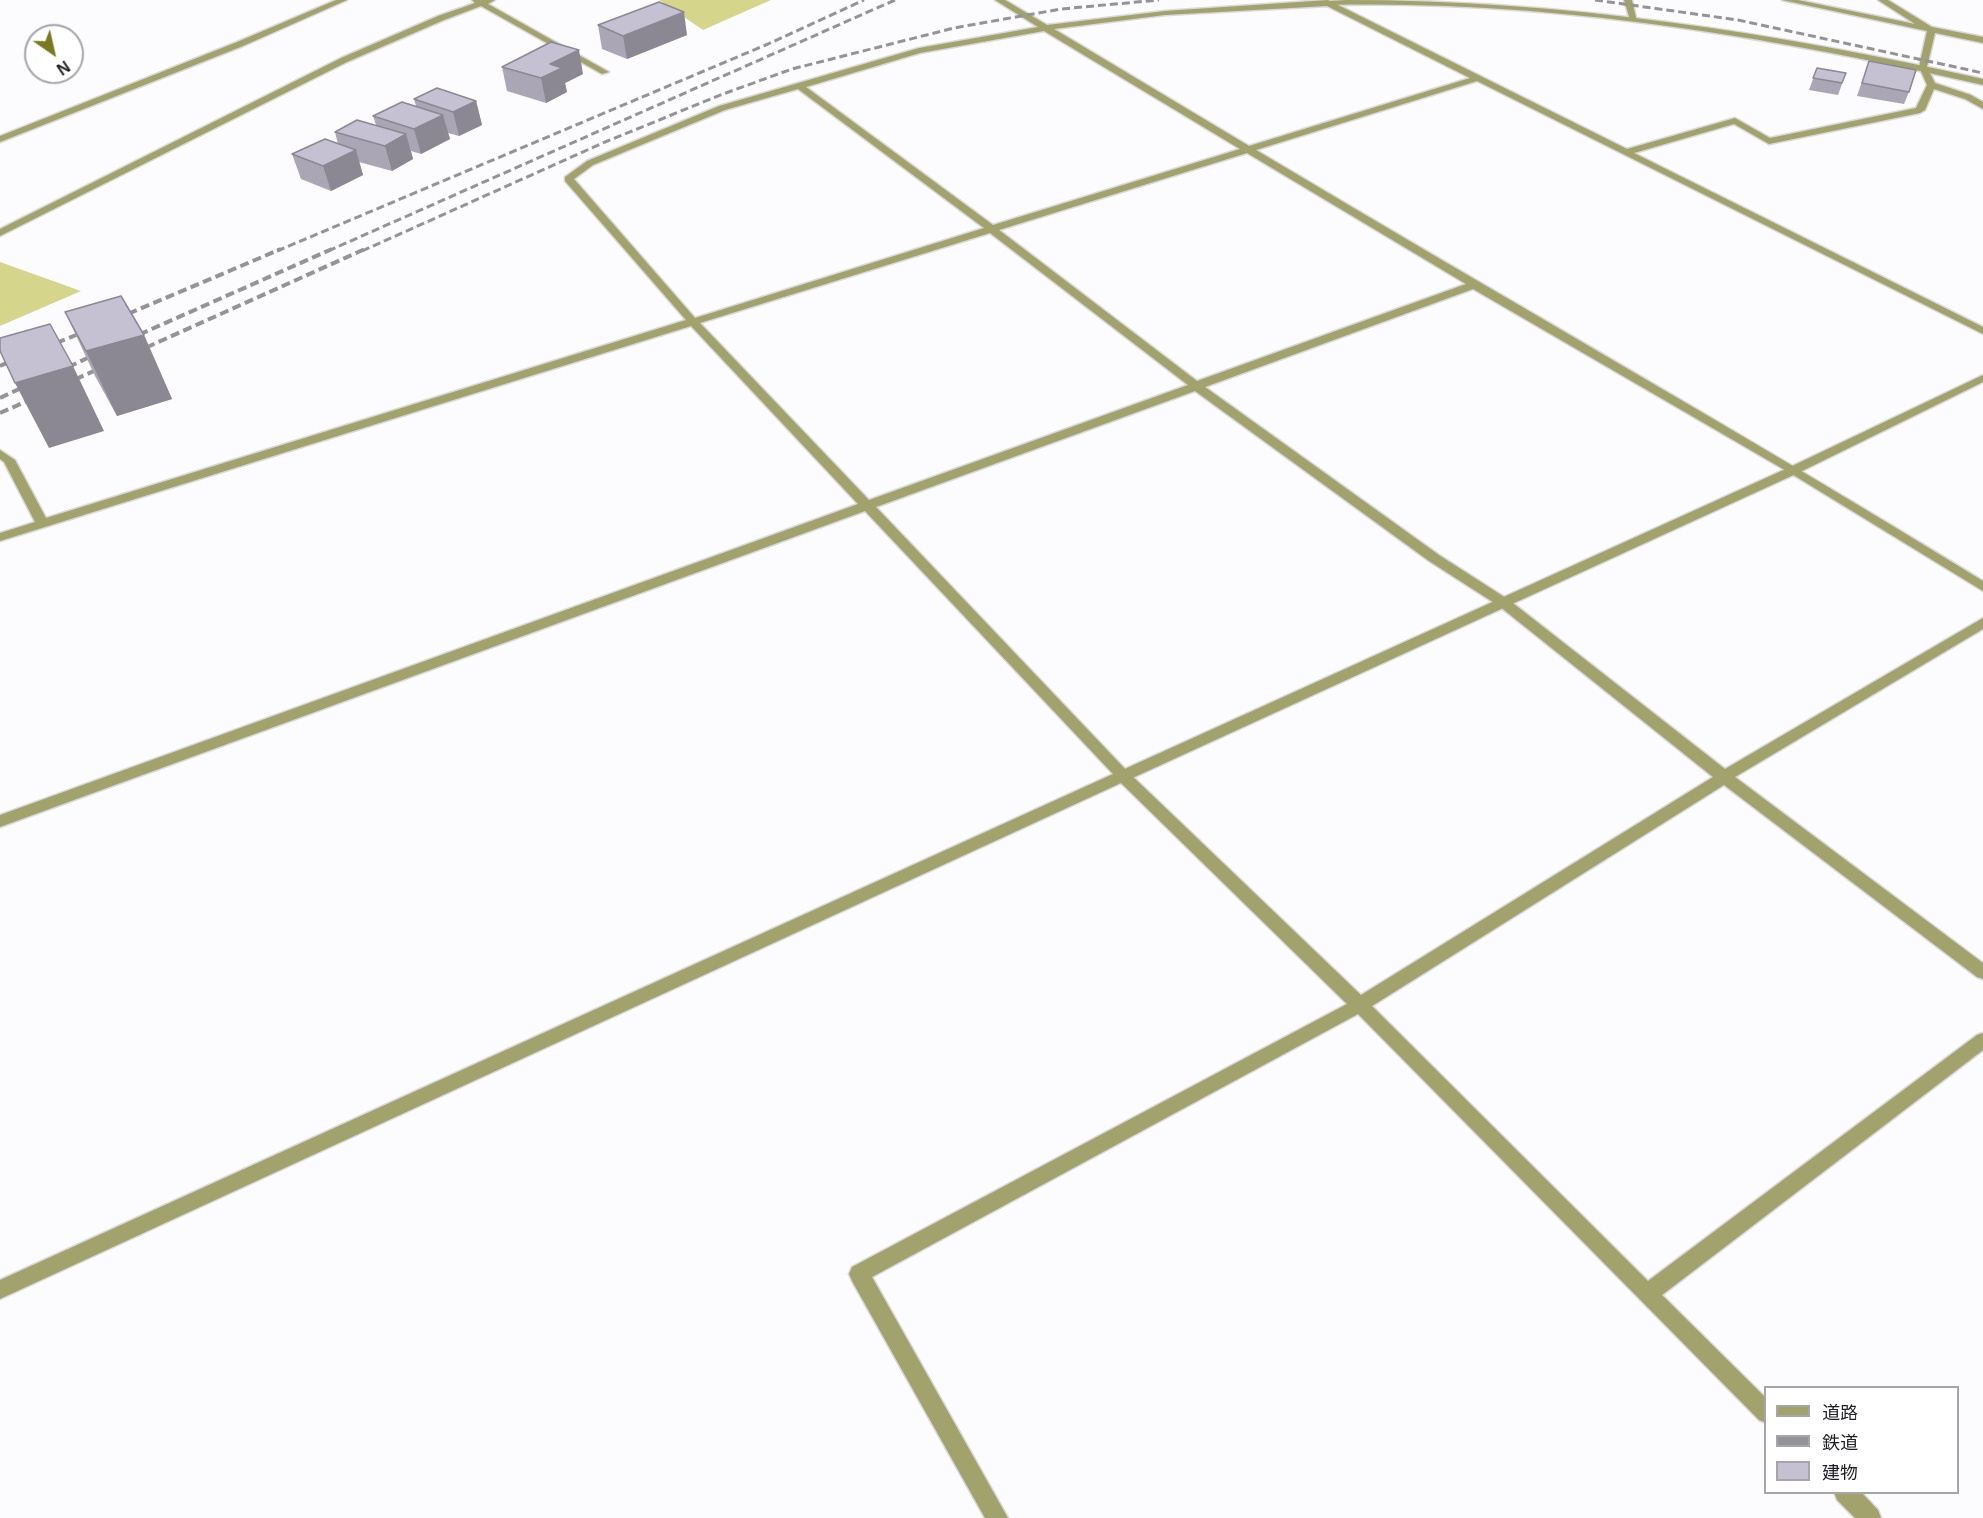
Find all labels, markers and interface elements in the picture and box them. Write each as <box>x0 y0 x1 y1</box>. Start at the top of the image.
north arrow <box>24 24 84 84</box>
text: N <box>54 57 73 78</box>
legend <box>1764 1386 1959 1494</box>
text: 道路 <box>1822 1403 1858 1423</box>
text: 鉄道 <box>1822 1433 1858 1453</box>
text: 建物 <box>1822 1463 1858 1483</box>

